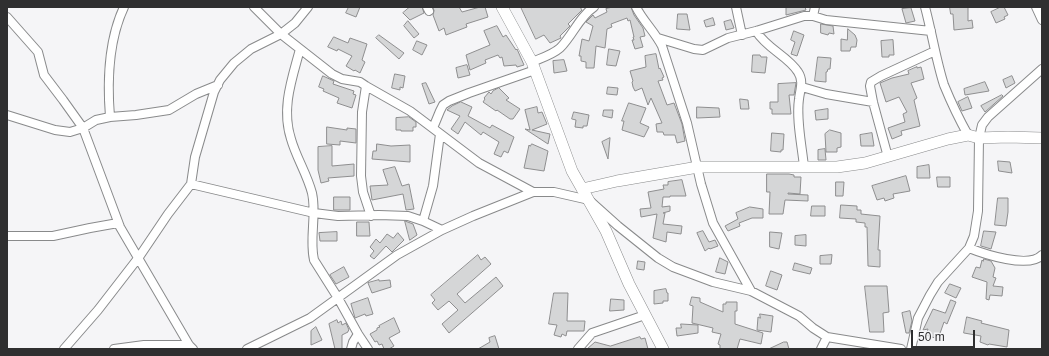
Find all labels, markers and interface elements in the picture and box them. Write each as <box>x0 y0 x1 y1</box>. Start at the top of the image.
scale bar <box>913 322 977 348</box>
text: 50 m <box>918 330 945 344</box>

